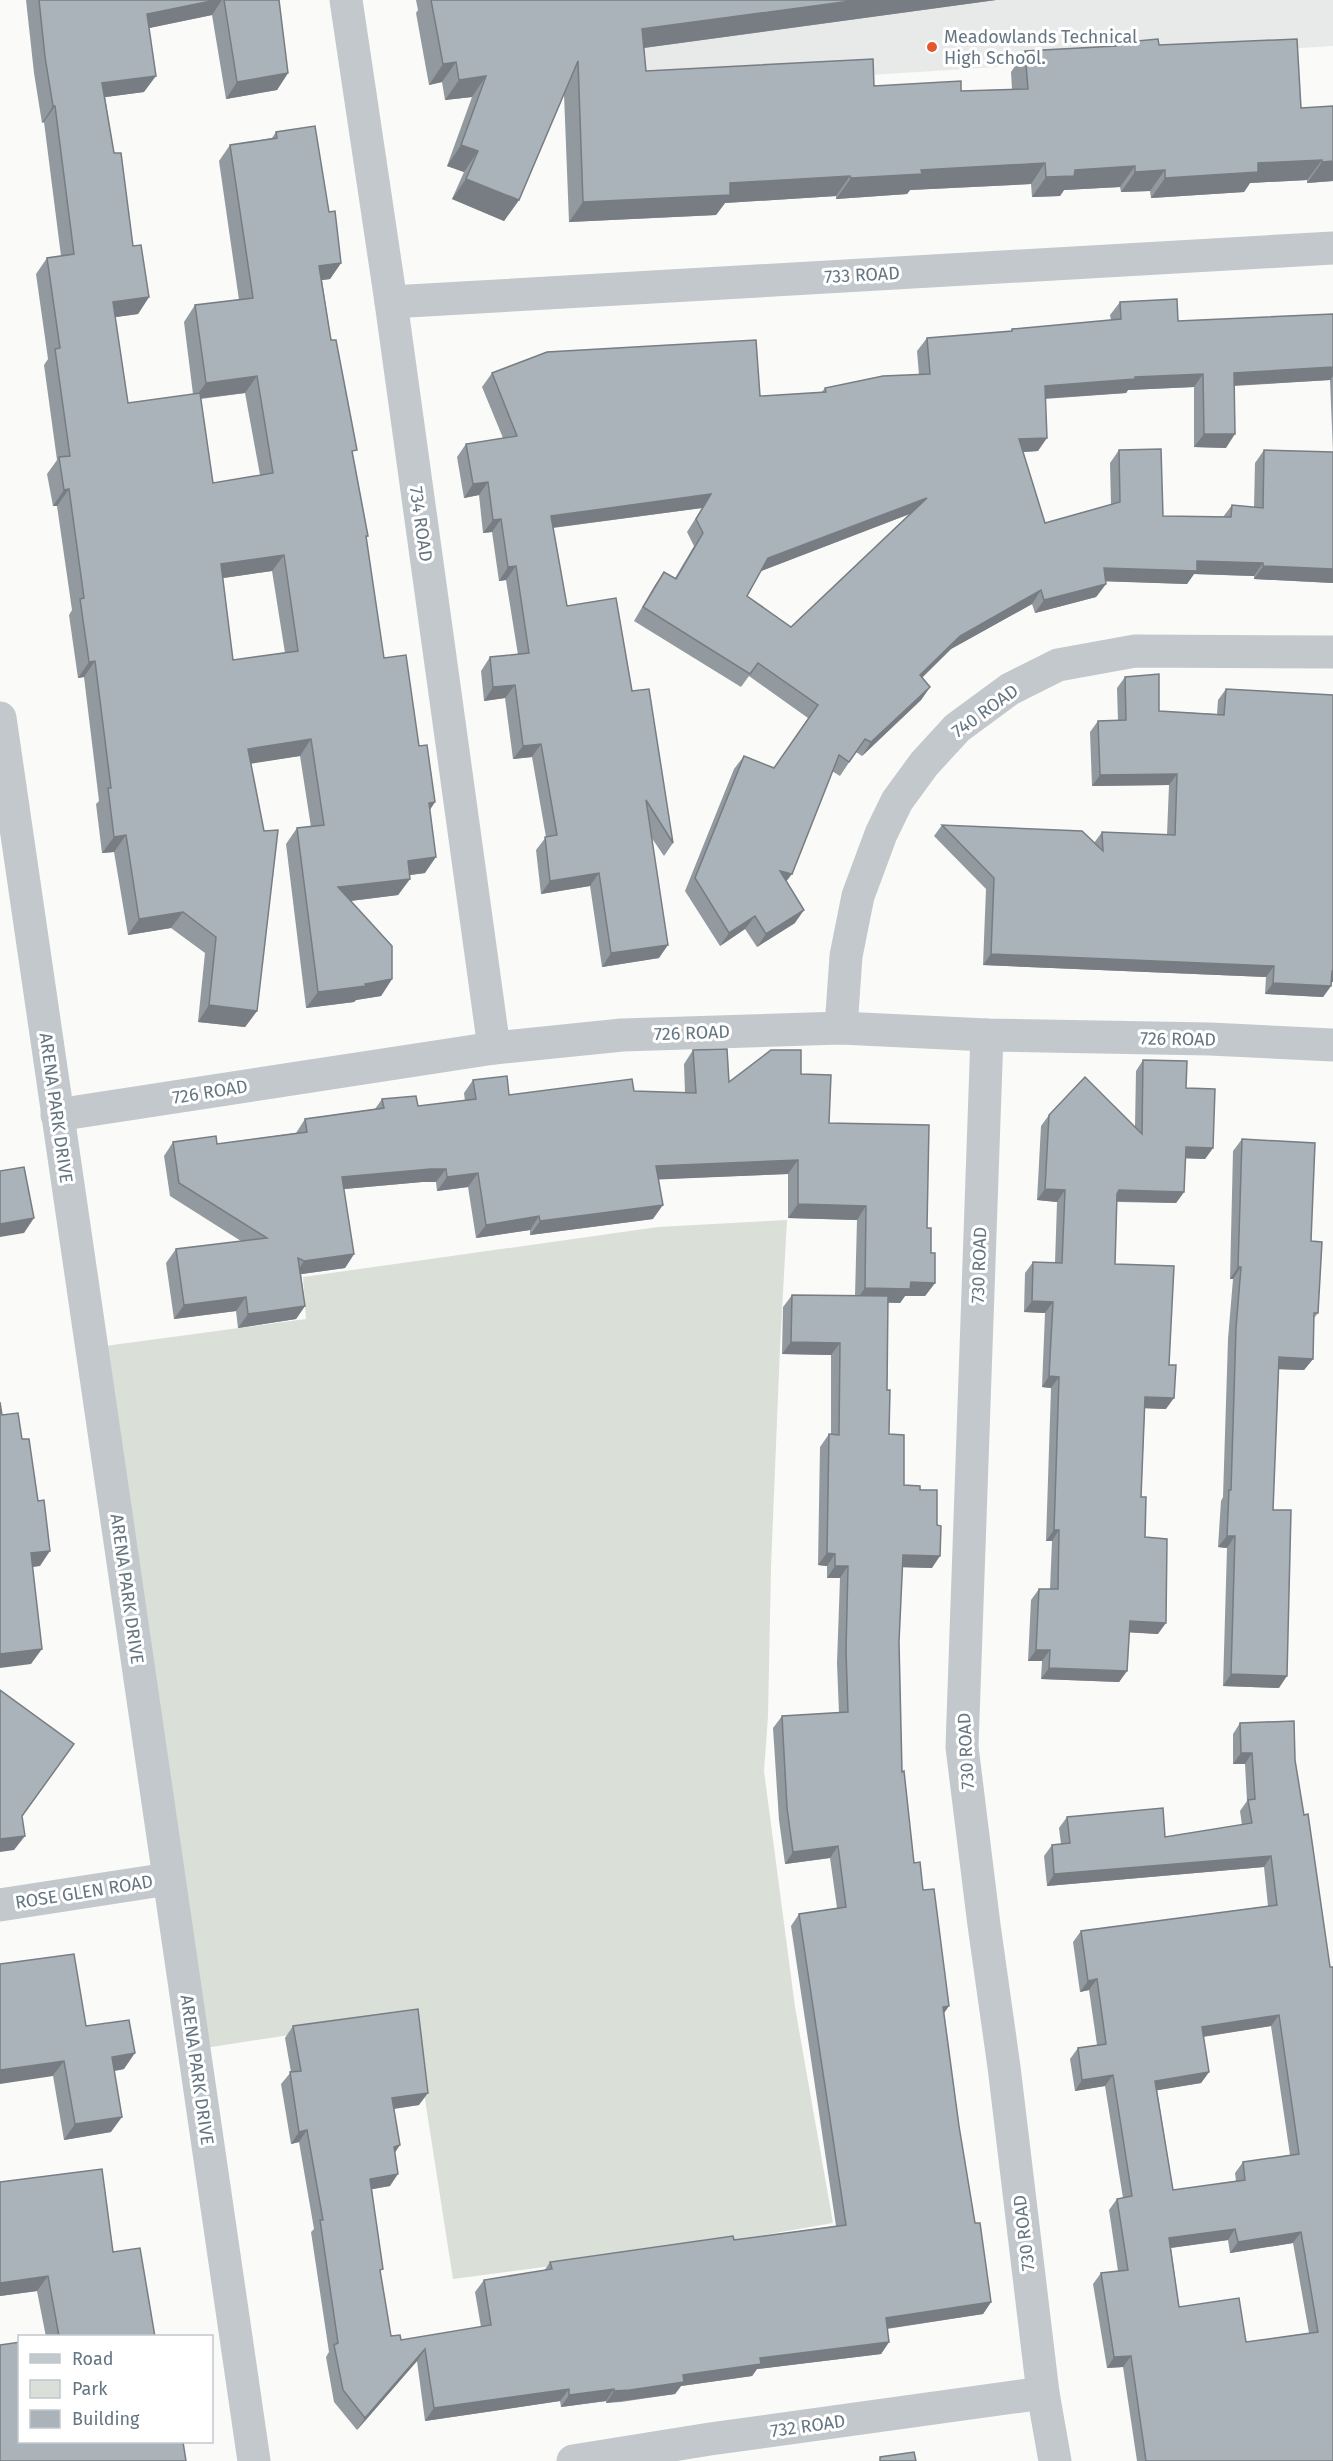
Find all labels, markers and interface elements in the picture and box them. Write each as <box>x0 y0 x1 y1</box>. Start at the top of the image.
place label: Meadowlands Technical High School. <box>944 26 1137 69</box>
marker: Meadowlands Technical High School. <box>925 40 939 54</box>
street label: 733 ROAD <box>824 262 900 288</box>
street label: 734 ROAD <box>405 485 437 563</box>
street label: 740 ROAD <box>948 680 1022 742</box>
street label: 726 ROAD <box>654 1021 730 1045</box>
street label: 726 ROAD <box>1140 1027 1216 1051</box>
street label: ARENA PARK DRIVE <box>35 1031 77 1185</box>
street label: 726 ROAD <box>171 1075 249 1109</box>
street label: 730 ROAD <box>967 1226 991 1304</box>
street label: ARENA PARK DRIVE <box>106 1512 148 1666</box>
street label: 730 ROAD <box>953 1712 979 1790</box>
street label: ROSE GLEN ROAD <box>13 1870 155 1914</box>
street label: ARENA PARK DRIVE <box>176 1993 218 2147</box>
street label: 730 ROAD <box>1008 2194 1040 2272</box>
legend <box>18 2335 213 2443</box>
text: Road <box>72 2348 114 2370</box>
text: Park <box>72 2378 108 2400</box>
text: Building <box>72 2408 140 2430</box>
street label: 732 ROAD <box>769 2410 847 2442</box>

